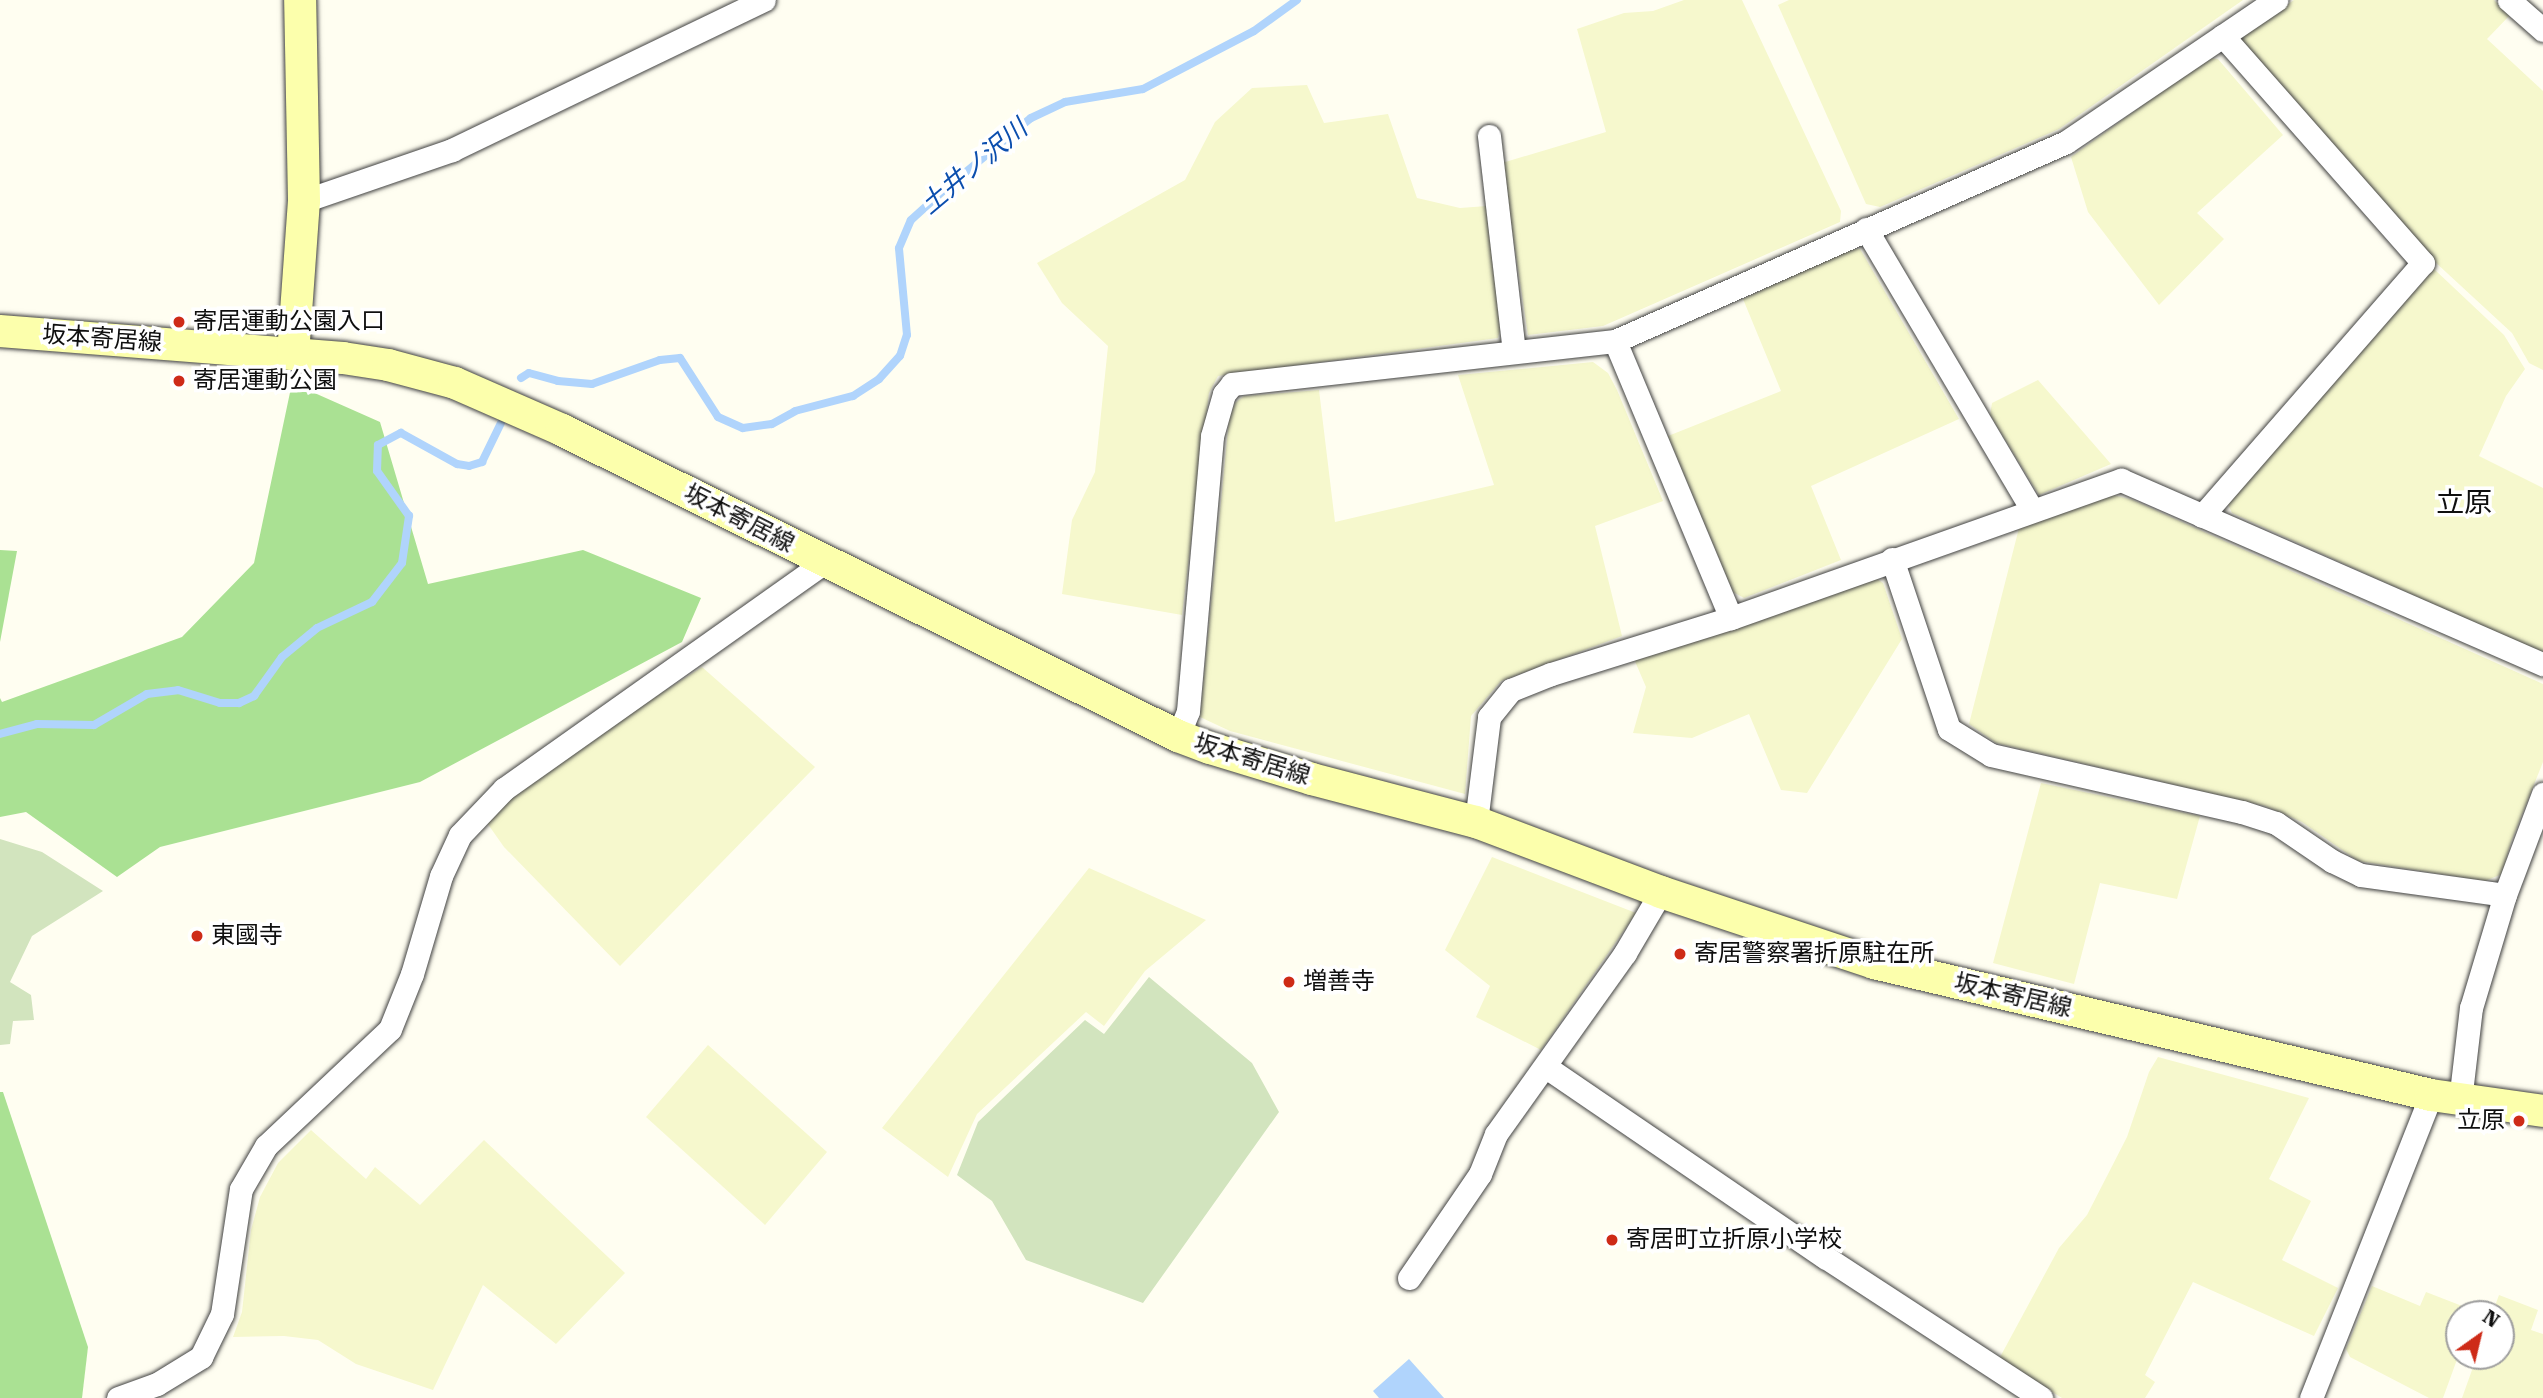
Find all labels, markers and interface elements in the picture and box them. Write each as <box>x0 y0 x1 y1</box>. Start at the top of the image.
water label: 土井ノ沢川 <box>914 113 1034 221</box>
place label: 寄居運動公園入口 <box>193 308 385 336</box>
marker: 寄居運動公園入口 <box>171 314 187 330</box>
street label: 坂本寄居線 <box>41 320 163 358</box>
place label: 寄居運動公園 <box>193 367 337 395</box>
marker: 寄居運動公園 <box>171 373 187 389</box>
street label: 坂本寄居線 <box>679 479 799 559</box>
district label: 立原 <box>2436 486 2492 520</box>
street label: 坂本寄居線 <box>1190 729 1314 791</box>
place label: 東國寺 <box>211 922 283 950</box>
marker: 東國寺 <box>189 928 205 944</box>
place label: 寄居警察署折原駐在所 <box>1694 940 1934 968</box>
marker: 寄居警察署折原駐在所 <box>1672 946 1688 962</box>
place label: 増善寺 <box>1303 968 1375 996</box>
street label: 坂本寄居線 <box>1951 968 2075 1024</box>
marker: 増善寺 <box>1281 974 1297 990</box>
place label: 立原 <box>2457 1107 2505 1135</box>
marker: 立原 <box>2511 1113 2527 1129</box>
place label: 寄居町立折原小学校 <box>1626 1226 1842 1254</box>
marker: 寄居町立折原小学校 <box>1604 1232 1620 1248</box>
north arrow <box>2445 1300 2515 1370</box>
text: N <box>2478 1305 2503 1332</box>

